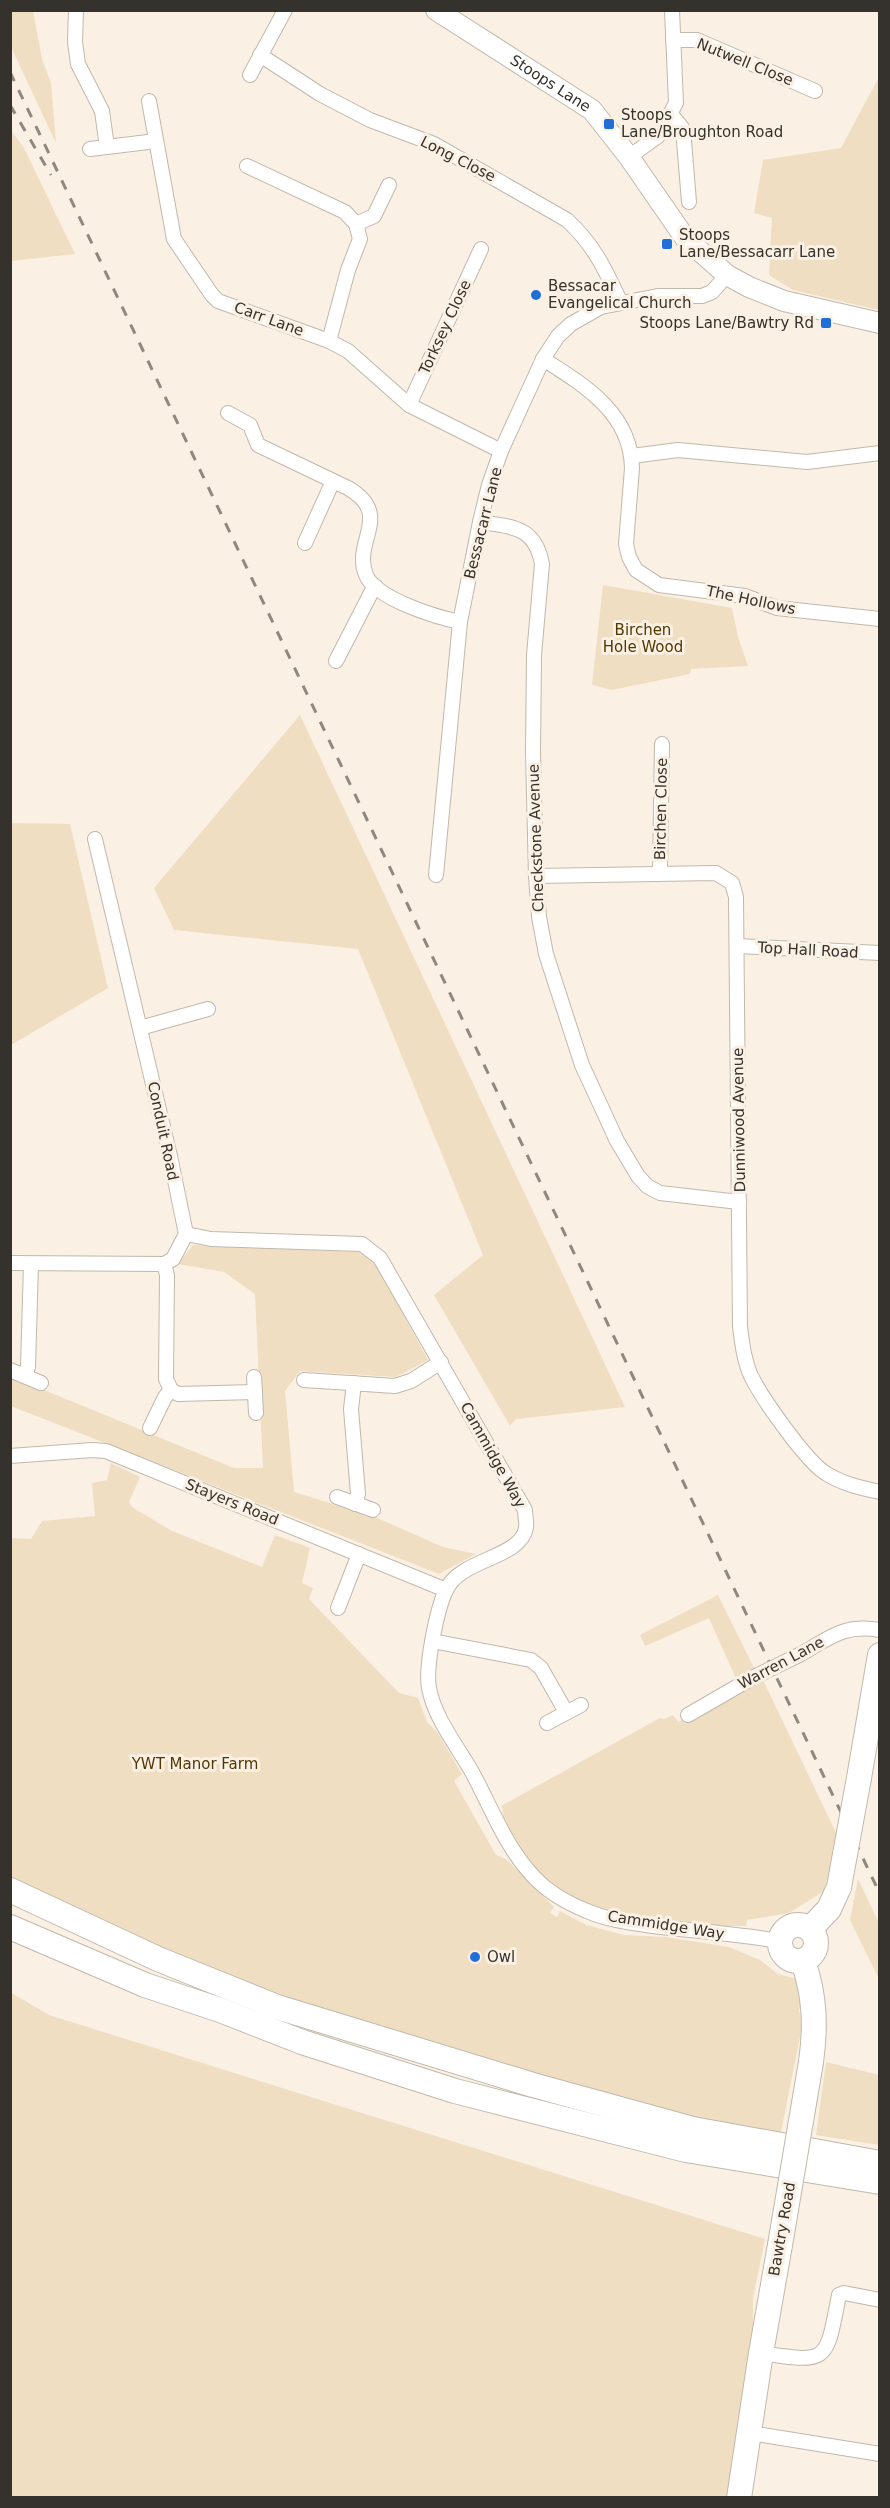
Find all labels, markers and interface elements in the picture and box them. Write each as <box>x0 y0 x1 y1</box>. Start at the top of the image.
street label: Nutwell Close <box>694 35 796 89</box>
street label: Stoops Lane <box>507 51 594 116</box>
place label: Stoops Lane/Broughton Road <box>621 106 783 141</box>
marker: Stoops Lane/Broughton Road <box>602 117 616 131</box>
street label: Long Close <box>417 132 499 186</box>
place label: Stoops Lane/Bessacarr Lane <box>679 226 835 261</box>
marker: Stoops Lane/Bessacarr Lane <box>660 237 674 251</box>
street label: Torksey Close <box>415 277 475 378</box>
place label: Bessacar Evangelical Church <box>548 277 692 312</box>
marker: Bessacar Evangelical Church <box>529 288 543 302</box>
street label: Carr Lane <box>232 298 306 340</box>
place label: Stoops Lane/Bawtry Rd <box>639 314 814 332</box>
marker: Stoops Lane/Bawtry Rd <box>819 316 833 330</box>
street label: Bessacarr Lane <box>460 465 506 581</box>
street label: The Hollows <box>704 582 797 618</box>
park label: Birchen Hole Wood <box>603 621 683 656</box>
street label: Birchen Close <box>651 758 671 860</box>
street label: Checkstone Avenue <box>524 764 548 912</box>
street label: Top Hall Road <box>756 938 859 962</box>
street label: Dunniwood Avenue <box>729 1047 749 1193</box>
street label: Conduit Road <box>144 1080 182 1182</box>
street label: Cammidge Way <box>457 1399 530 1511</box>
street label: Stayers Road <box>183 1475 281 1529</box>
street label: Warren Lane <box>735 1633 827 1693</box>
park label: YWT Manor Farm <box>131 1755 258 1773</box>
street label: Cammidge Way <box>606 1907 726 1943</box>
place label: Owl <box>487 1948 515 1966</box>
marker: Owl <box>468 1950 482 1964</box>
street label: Bawtry Road <box>765 2181 799 2277</box>

